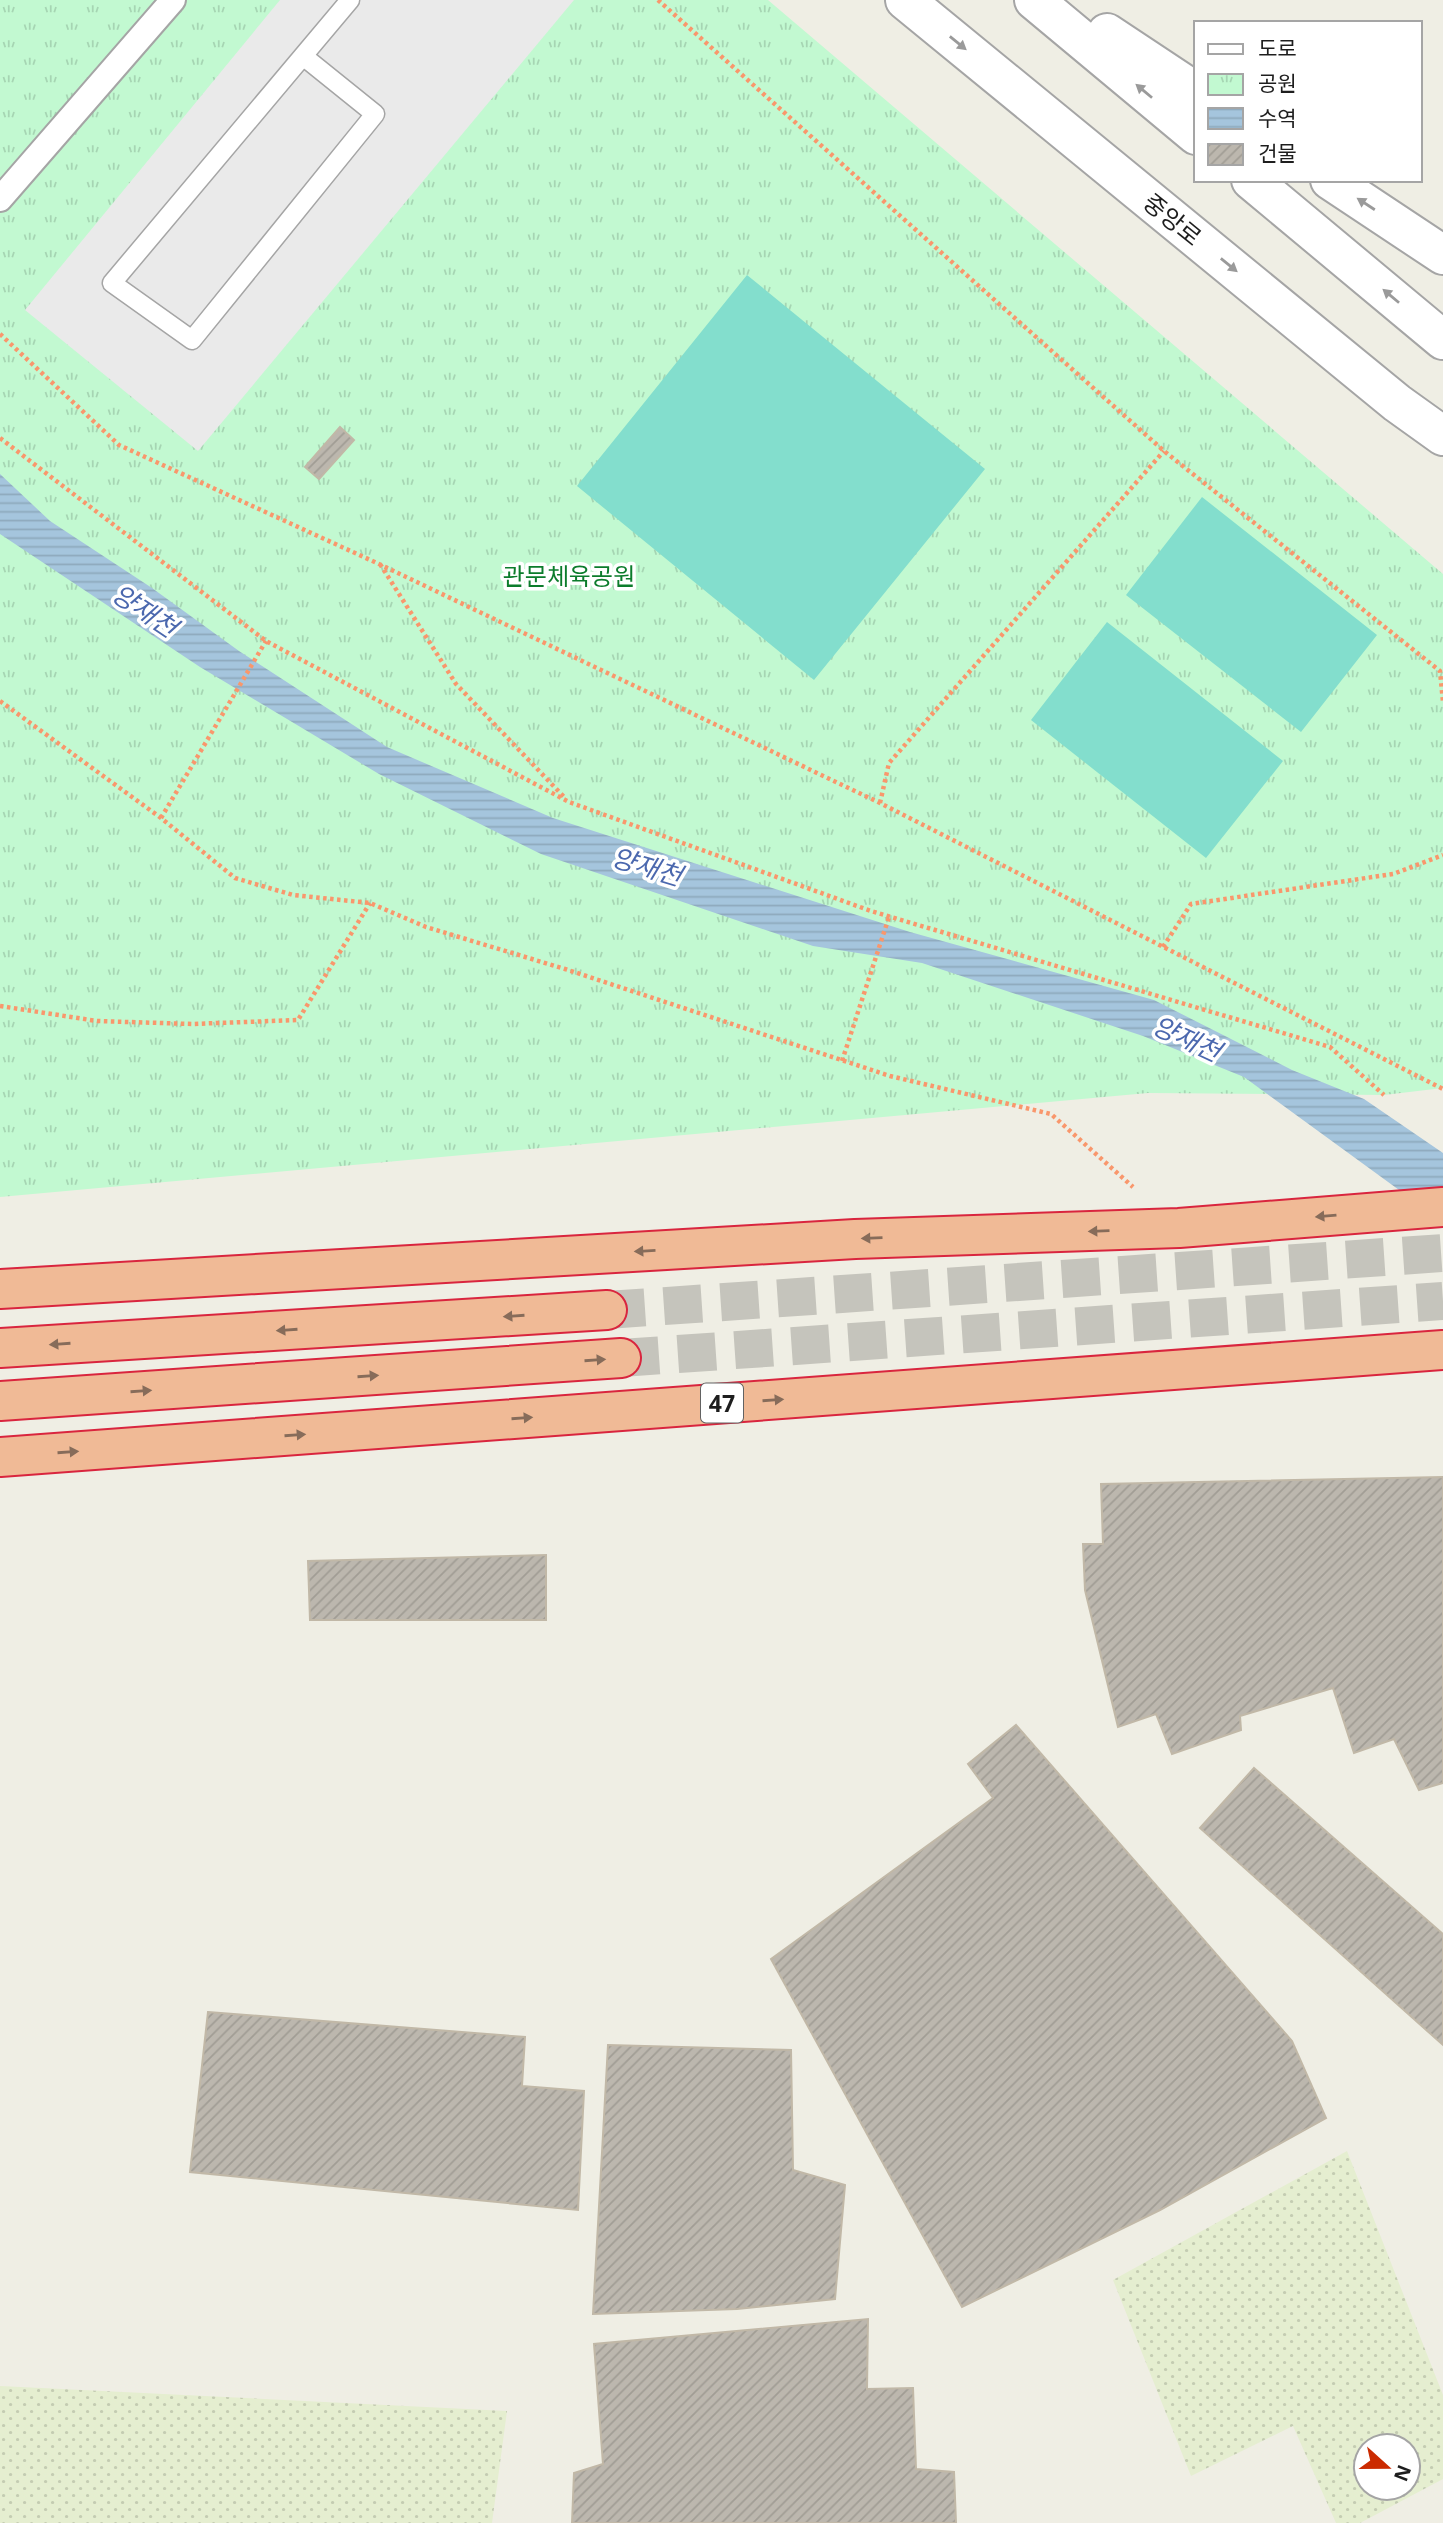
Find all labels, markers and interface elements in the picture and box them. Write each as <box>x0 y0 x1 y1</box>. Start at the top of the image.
legend <box>1194 21 1422 182</box>
text: 도로 <box>1258 34 1297 62</box>
one-way arrow <box>949 36 967 51</box>
text: 공원 <box>1258 69 1297 97</box>
one-way arrow <box>1135 84 1152 99</box>
text: 수역 <box>1258 104 1297 132</box>
text: 건물 <box>1258 139 1297 167</box>
street label: 중앙로 <box>1137 185 1209 253</box>
one-way arrow <box>1357 197 1375 211</box>
one-way arrow <box>1220 257 1237 272</box>
one-way arrow <box>1382 289 1399 304</box>
park label: 관문체육공원 <box>503 559 635 592</box>
water label: 양재천 <box>105 575 187 647</box>
water label: 양재천 <box>607 838 690 895</box>
water label: 양재천 <box>1147 1007 1230 1071</box>
one-way arrow <box>1315 1211 1337 1222</box>
one-way arrow <box>1088 1225 1110 1236</box>
one-way arrow <box>861 1233 883 1244</box>
one-way arrow <box>633 1246 655 1257</box>
one-way arrow <box>503 1311 525 1322</box>
one-way arrow <box>276 1325 298 1336</box>
one-way arrow <box>49 1339 71 1350</box>
one-way arrow <box>585 1354 607 1365</box>
one-way arrow <box>358 1370 380 1381</box>
road number: 47 <box>701 1384 743 1422</box>
one-way arrow <box>131 1385 153 1396</box>
one-way arrow <box>762 1394 784 1405</box>
one-way arrow <box>511 1412 533 1423</box>
one-way arrow <box>284 1429 306 1440</box>
one-way arrow <box>57 1446 79 1457</box>
north arrow <box>1352 2432 1422 2502</box>
text: N <box>1388 2461 1418 2485</box>

